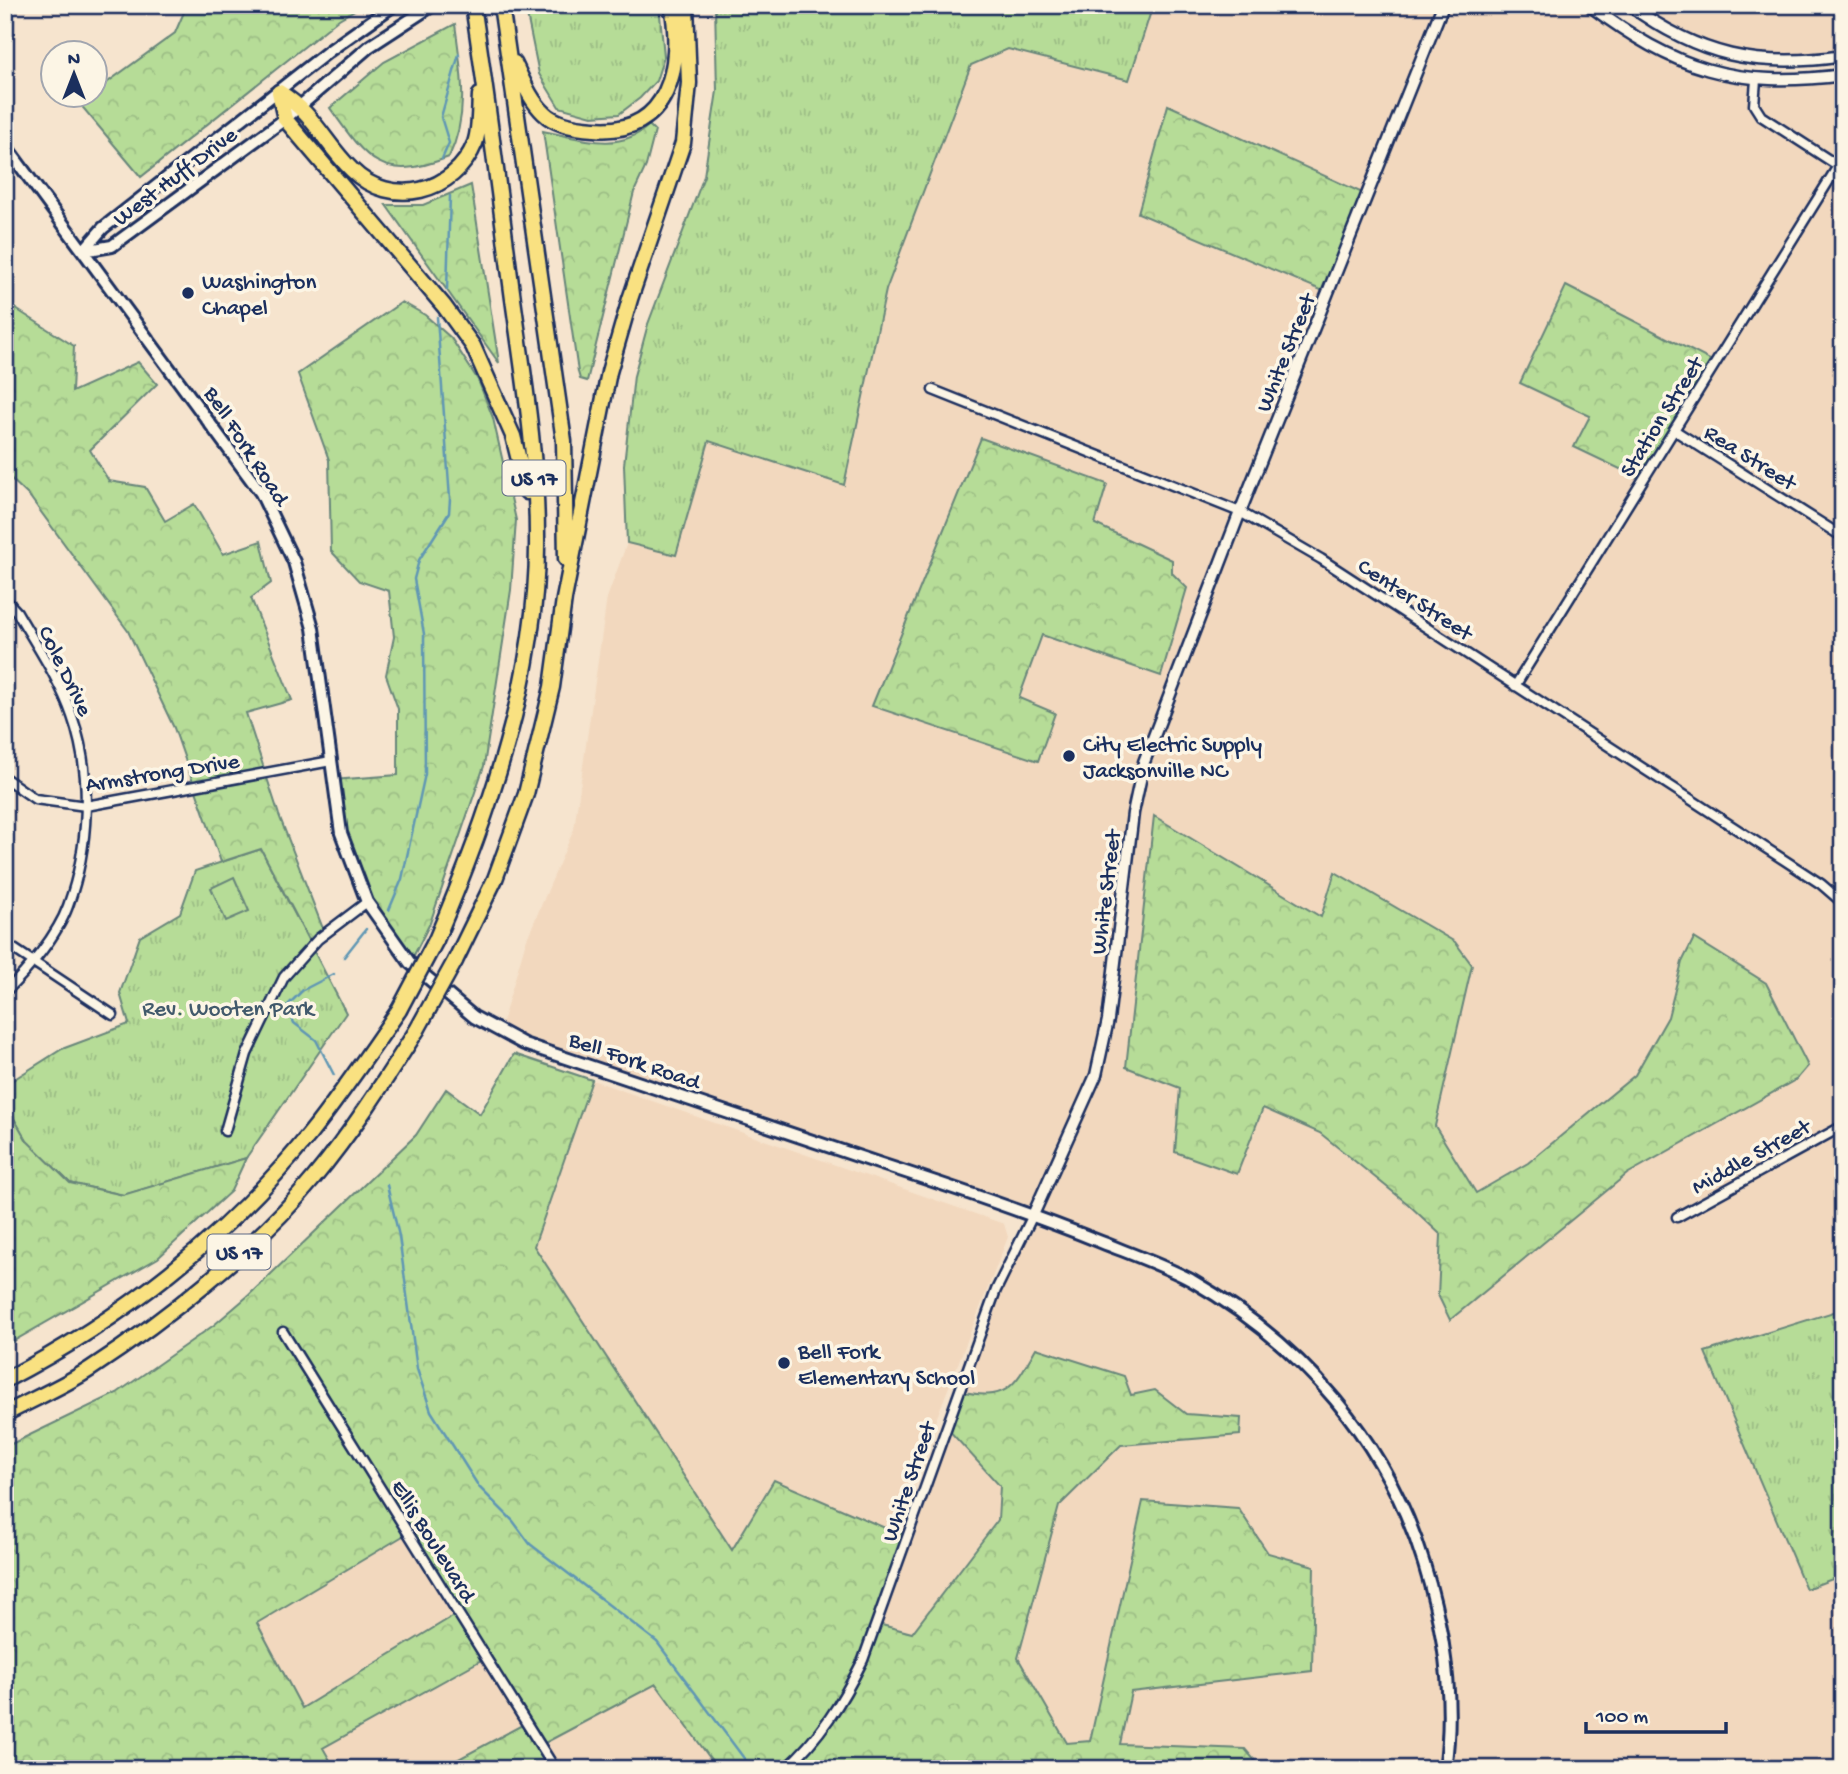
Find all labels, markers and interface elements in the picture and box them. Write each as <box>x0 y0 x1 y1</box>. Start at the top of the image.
north arrow <box>38 38 108 108</box>
text: N <box>68 49 80 72</box>
street label: West Huff Drive <box>109 122 244 233</box>
place label: Washington Chapel <box>202 270 316 323</box>
marker: Washington Chapel <box>180 285 196 301</box>
street label: White Street <box>1251 289 1324 416</box>
street label: Station Street <box>1615 351 1712 483</box>
street label: Bell Fork Road <box>196 381 295 513</box>
street label: Rea Street <box>1698 420 1802 499</box>
road number: US 17 <box>503 461 566 496</box>
street label: Center Street <box>1352 554 1478 649</box>
street label: Cole Drive <box>30 622 98 722</box>
place label: City Electric Supply Jacksonville NC <box>1083 733 1262 786</box>
marker: City Electric Supply Jacksonville NC <box>1061 748 1077 764</box>
street label: Armstrong Drive <box>84 749 243 800</box>
street label: White Street <box>1086 827 1129 956</box>
park label: Rev. Wooten Park <box>142 997 317 1024</box>
street label: Bell Fork Road <box>564 1027 704 1098</box>
street label: Middle Street <box>1688 1114 1817 1202</box>
road number: US 17 <box>208 1234 270 1270</box>
place label: Bell Fork Elementary School <box>797 1340 975 1393</box>
marker: Bell Fork Elementary School <box>776 1355 792 1371</box>
street label: White Street <box>877 1417 944 1546</box>
street label: Ellis Boulevard <box>384 1476 481 1609</box>
scale bar <box>1586 1690 1726 1734</box>
text: 100 m <box>1595 1706 1648 1731</box>

